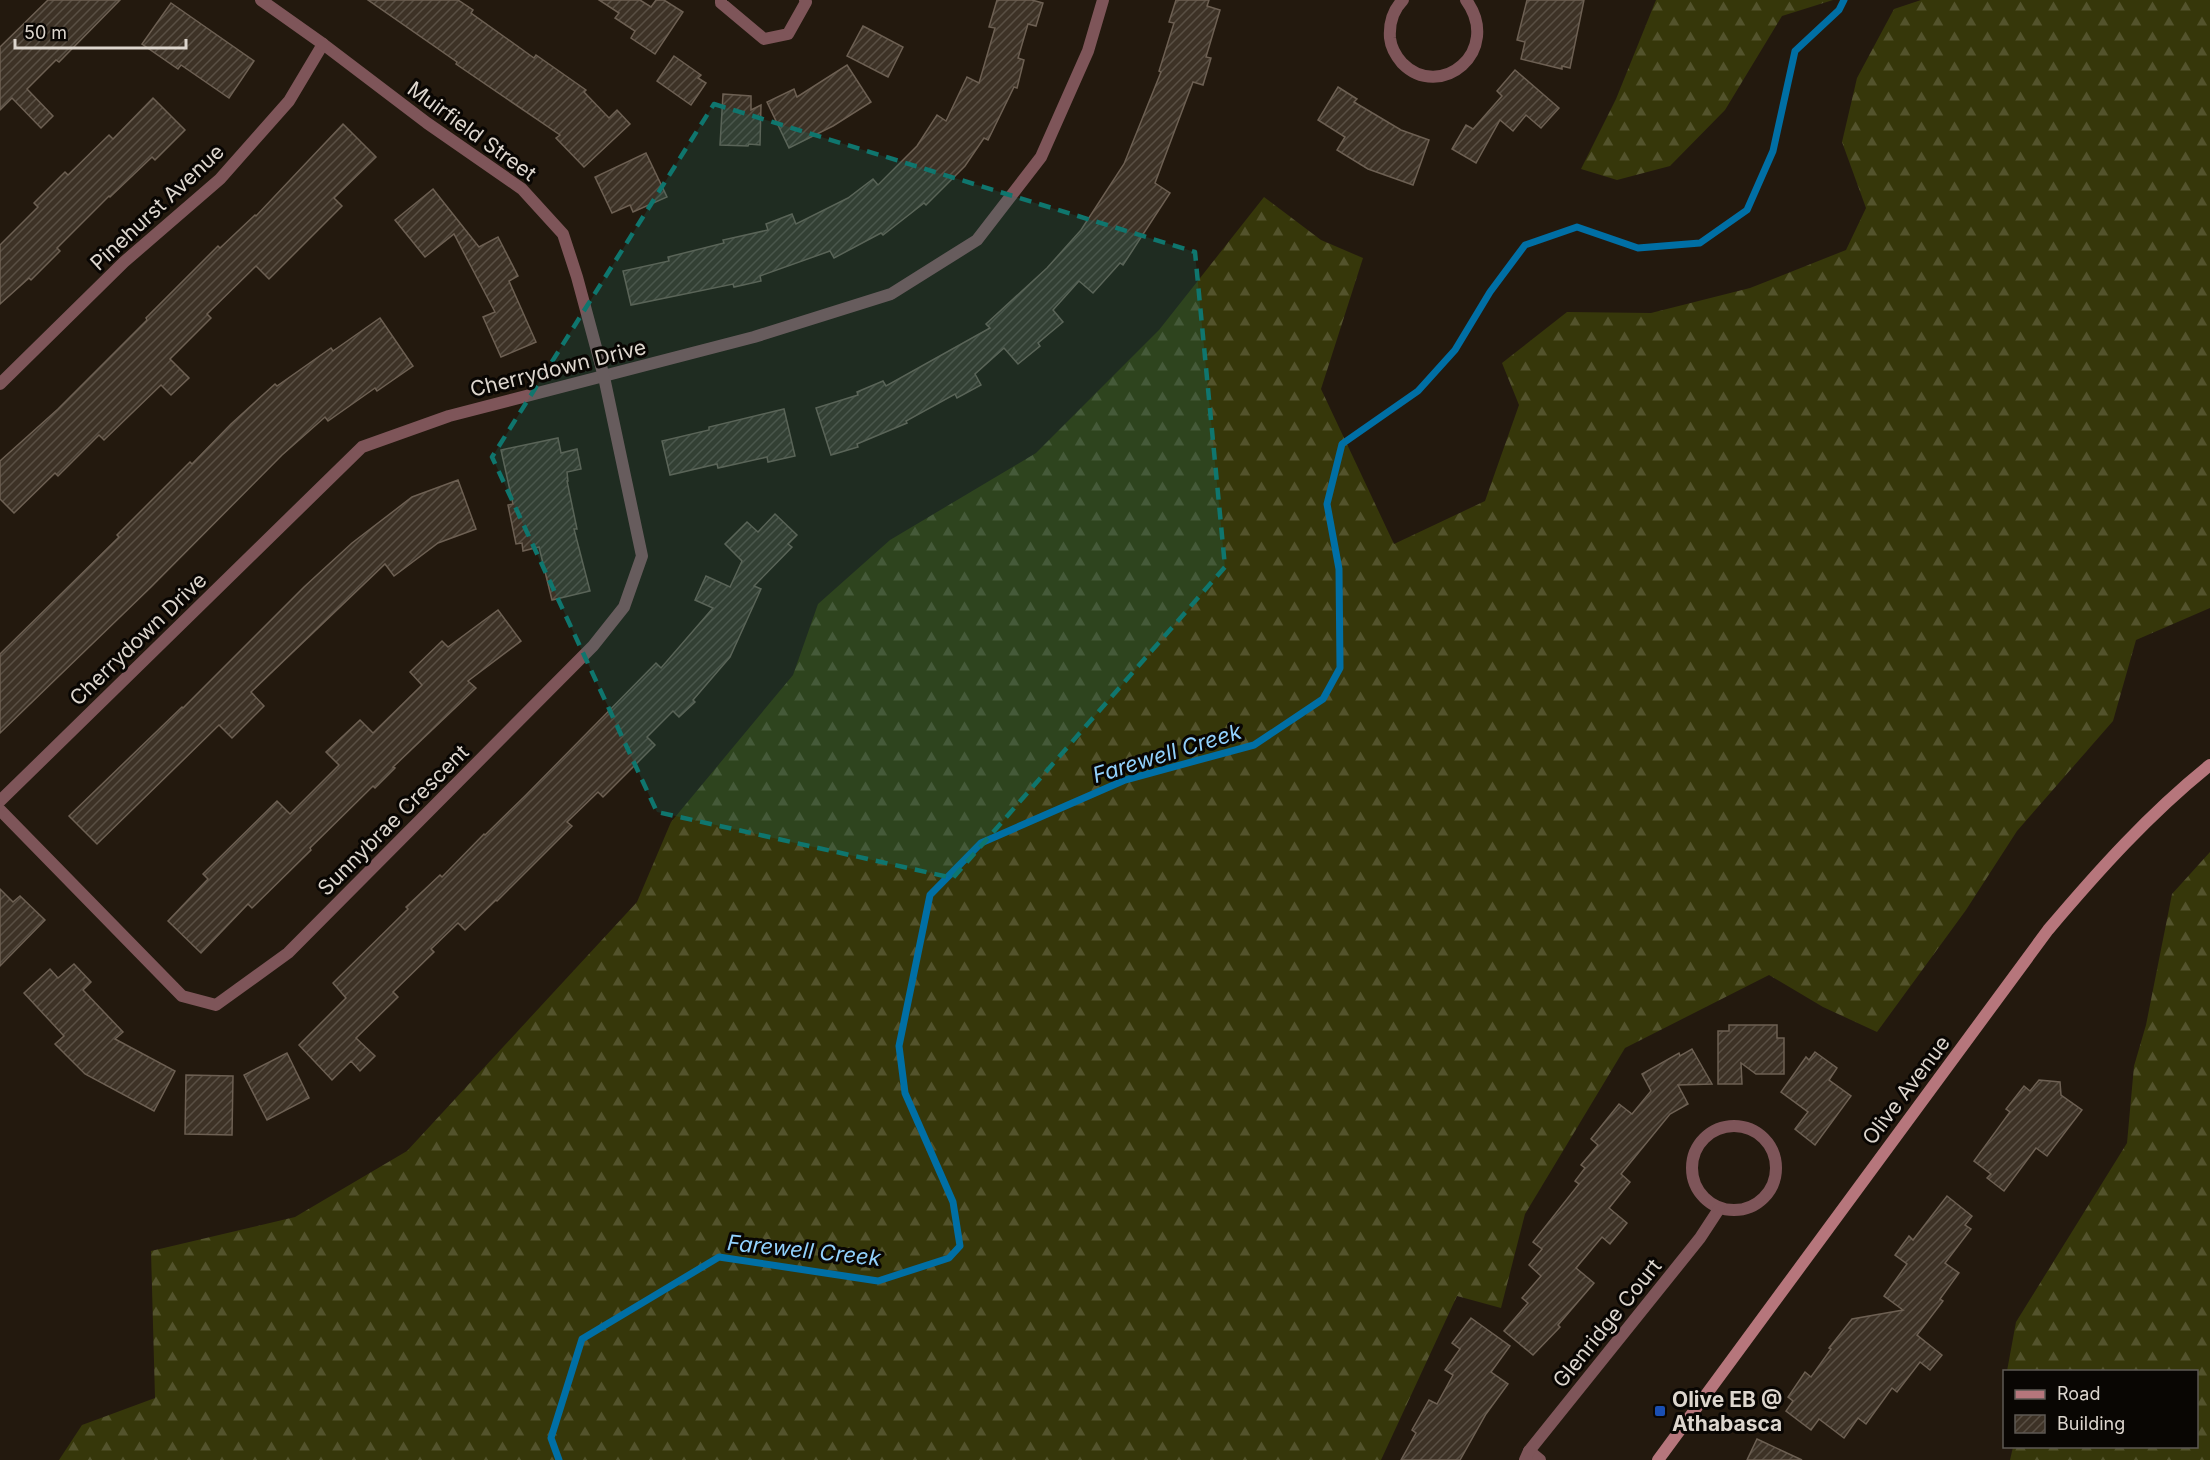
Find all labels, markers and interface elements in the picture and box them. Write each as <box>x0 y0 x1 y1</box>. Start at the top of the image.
scale bar <box>15 12 186 50</box>
text: 50 m <box>24 22 67 43</box>
street label: Muirfield Street <box>403 76 541 186</box>
street label: Pinehurst Avenue <box>85 139 229 275</box>
street label: Cherrydown Drive <box>467 334 649 402</box>
street label: Cherrydown Drive <box>64 567 212 711</box>
water label: Farewell Creek <box>1089 718 1245 788</box>
street label: Sunnybrae Crescent <box>312 739 474 901</box>
street label: Olive Avenue <box>1857 1031 1955 1149</box>
water label: Farewell Creek <box>726 1229 883 1271</box>
street label: Glenridge Court <box>1548 1254 1667 1392</box>
legend <box>2003 1370 2198 1448</box>
text: Road <box>2057 1383 2100 1404</box>
place label: Olive EB @ Athabasca <box>1672 1387 1782 1436</box>
marker: Olive EB @ Athabasca <box>1653 1404 1667 1418</box>
text: Building <box>2057 1413 2125 1434</box>

